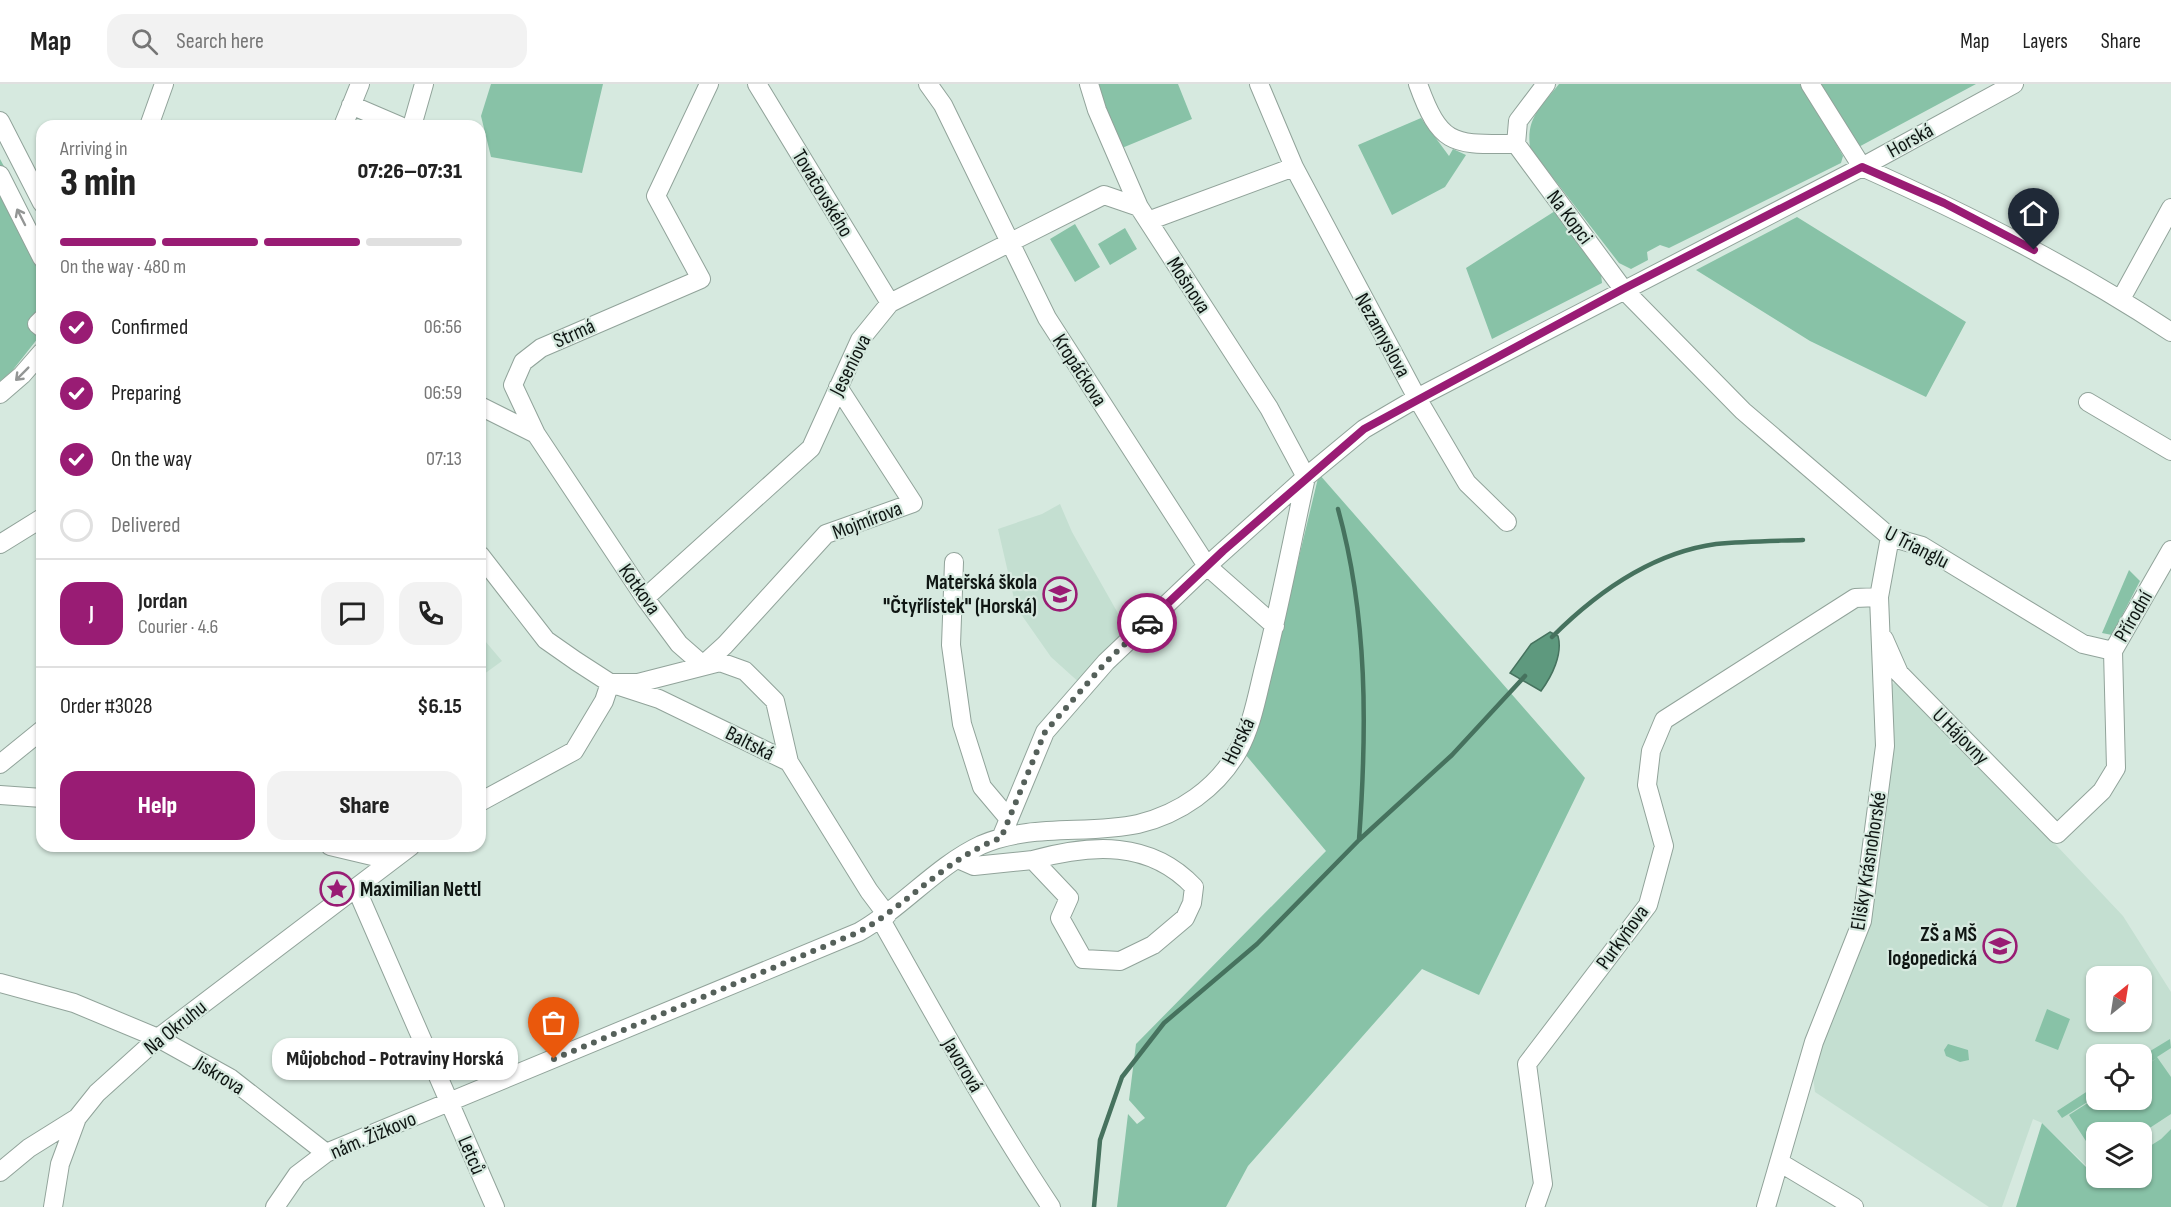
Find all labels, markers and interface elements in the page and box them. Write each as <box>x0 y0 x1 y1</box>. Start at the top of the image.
search box <box>107 14 527 68</box>
text: Map <box>30 25 71 58</box>
icon: search <box>128 25 161 58</box>
text: Search here <box>176 28 264 55</box>
text: Map <box>1960 29 1989 54</box>
text: Layers <box>2022 29 2068 54</box>
text: Share <box>2101 29 2141 54</box>
street label: Horská <box>1883 118 1938 163</box>
text: Arriving in <box>60 137 128 161</box>
street label: Tovačovského <box>787 145 859 242</box>
text: 07:26–07:31 <box>357 158 462 185</box>
text: 3 min <box>60 160 136 207</box>
street label: Na Kopci <box>1541 185 1598 249</box>
pin <box>2008 188 2059 250</box>
icon: home <box>2017 197 2050 230</box>
one-way arrow <box>15 208 26 226</box>
street label: Mošnova <box>1161 252 1216 318</box>
text: On the way · 480 m <box>60 255 186 279</box>
street label: Nezamyslova <box>1349 289 1416 382</box>
icon: check <box>60 311 93 344</box>
street label: Strmá <box>549 313 599 354</box>
text: Confirmed <box>111 314 188 341</box>
text: 06:56 <box>424 315 462 339</box>
street label: Kropáčkova <box>1047 329 1112 411</box>
street label: Jeseniova <box>824 330 877 401</box>
one-way arrow <box>15 366 29 381</box>
icon: check <box>60 377 93 410</box>
text: Preparing <box>111 380 181 407</box>
text: 06:59 <box>424 381 462 405</box>
icon: check <box>60 443 93 476</box>
text: On the way <box>111 446 192 473</box>
text: 07:13 <box>426 447 462 471</box>
street label: Mojmírova <box>829 496 905 545</box>
text: Delivered <box>111 512 180 539</box>
street label: U Trianglu <box>1880 521 1953 574</box>
street label: Kotkova <box>613 559 666 620</box>
place label: Mateřská škola "Čtyřlístek" (Horská) <box>883 570 1037 619</box>
school or university icon: Mateřská škola "Čtyřlístek" (Horská) <box>1042 576 1078 612</box>
button: chat <box>321 582 384 645</box>
button: phone <box>399 582 462 645</box>
street label: Přírodní <box>2109 586 2158 646</box>
text: Jordan <box>138 588 187 615</box>
courier <box>1117 593 1177 653</box>
text: J <box>89 600 94 627</box>
icon: car <box>1131 607 1164 640</box>
text: Courier · 4.6 <box>138 615 218 639</box>
text: Order #3028 <box>60 693 152 720</box>
text: $6.15 <box>417 693 462 720</box>
street label: U Hájovny <box>1927 703 1994 770</box>
street label: Horská <box>1217 714 1260 769</box>
street label: Baltská <box>721 721 778 766</box>
button: Help <box>60 771 255 840</box>
button: Share <box>267 771 462 840</box>
street label: Elišky Krásnohorské <box>1845 790 1892 932</box>
place icon: Maximilian Nettl <box>319 871 355 907</box>
place label: Maximilian Nettl <box>360 877 481 902</box>
street label: Purkyňova <box>1591 900 1654 974</box>
place label: ZŠ a MŠ logopedická <box>1888 922 1977 971</box>
school or university icon: ZŠ a MŠ logopedická <box>1982 928 2018 964</box>
north arrow <box>2086 966 2152 1032</box>
map controls <box>2086 966 2152 1188</box>
street label: Na Okruhu <box>139 995 212 1060</box>
pin <box>528 997 579 1059</box>
icon: bag <box>537 1006 570 1039</box>
street label: Javorová <box>936 1033 988 1097</box>
callout: Můjobchod - Potraviny Horská <box>272 1038 518 1080</box>
button: locate <box>2086 1044 2152 1110</box>
text: Můjobchod - Potraviny Horská <box>286 1047 504 1071</box>
street label: Jiskrova <box>189 1050 249 1100</box>
street label: nám. Žižkovo <box>326 1106 420 1165</box>
button: layers <box>2086 1122 2152 1188</box>
street label: Letců <box>452 1132 491 1178</box>

